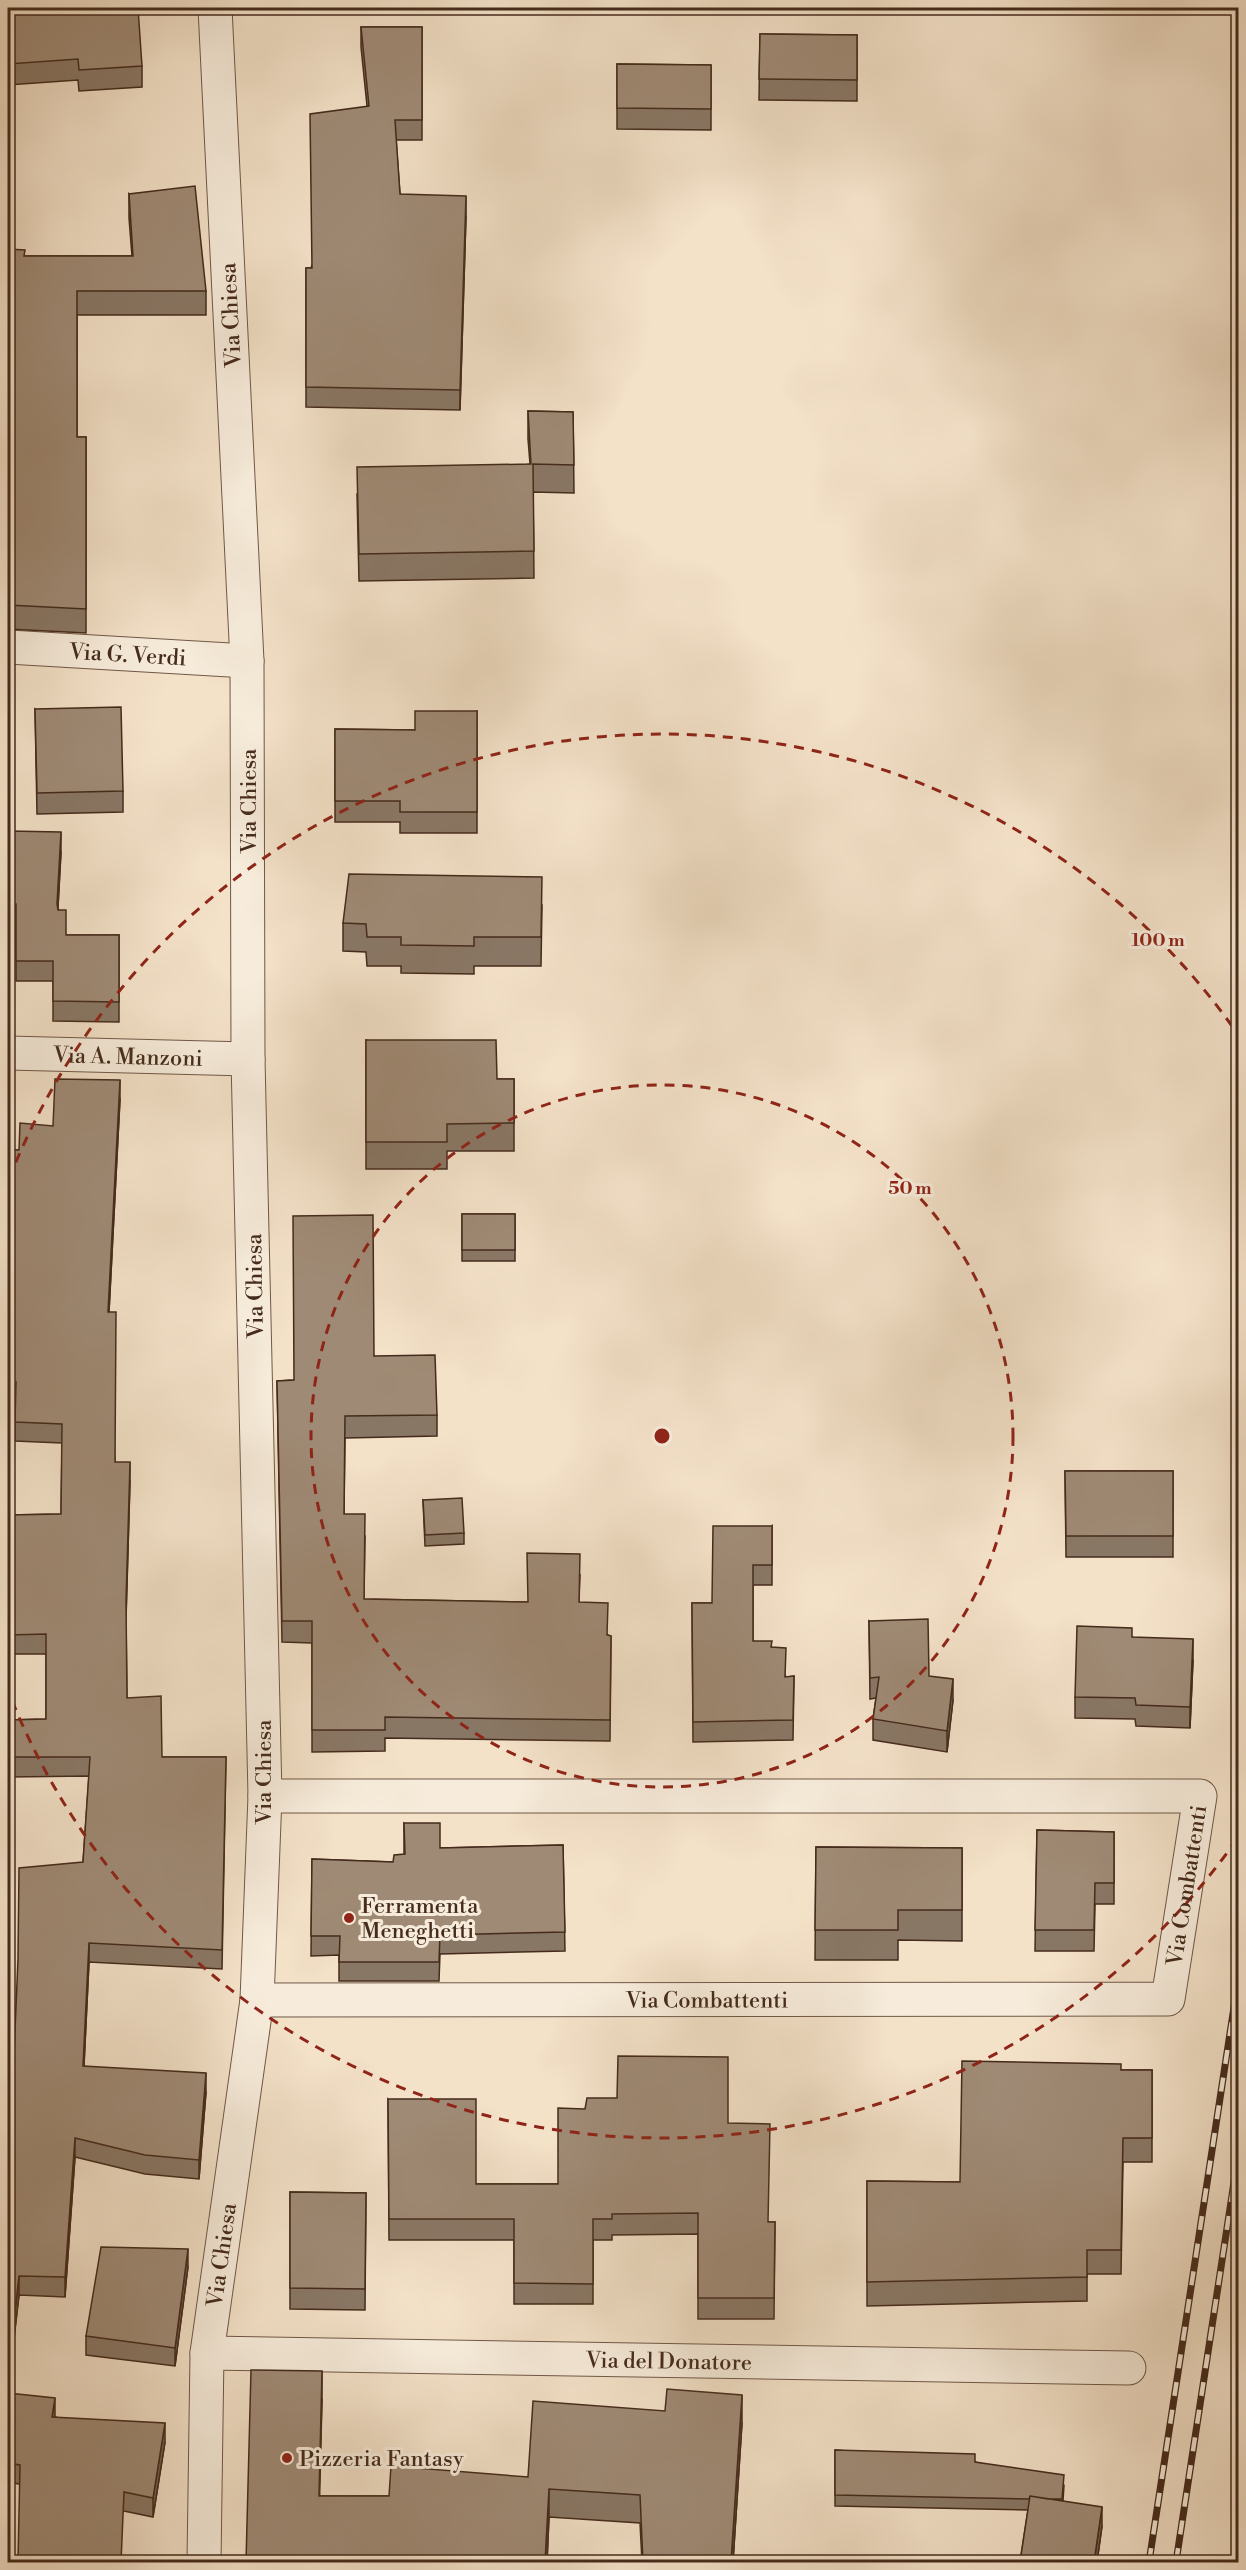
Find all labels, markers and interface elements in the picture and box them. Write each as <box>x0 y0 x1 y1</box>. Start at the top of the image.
street label: Via Chiesa <box>215 261 248 369</box>
street label: Via G. Verdi <box>67 639 187 672</box>
street label: Via Chiesa <box>236 748 263 854</box>
text: 100 m <box>1131 929 1185 952</box>
street label: Via A. Manzoni <box>52 1042 203 1073</box>
text: 50 m <box>888 1177 932 1200</box>
street label: Via Chiesa <box>241 1232 270 1340</box>
centre of rings <box>652 1426 672 1446</box>
street label: Via Chiesa <box>251 1719 278 1825</box>
street label: Via Combattenti <box>1161 1803 1213 1969</box>
place label: Ferramenta Meneghetti <box>361 1893 479 1945</box>
marker: Ferramenta Meneghetti <box>342 1911 356 1925</box>
street label: Via Combattenti <box>625 1987 788 2015</box>
street label: Via Chiesa <box>202 2201 243 2310</box>
street label: Via del Donatore <box>585 2347 752 2377</box>
place label: Pizzeria Fantasy <box>299 2446 464 2473</box>
marker: Pizzeria Fantasy <box>280 2451 294 2465</box>

